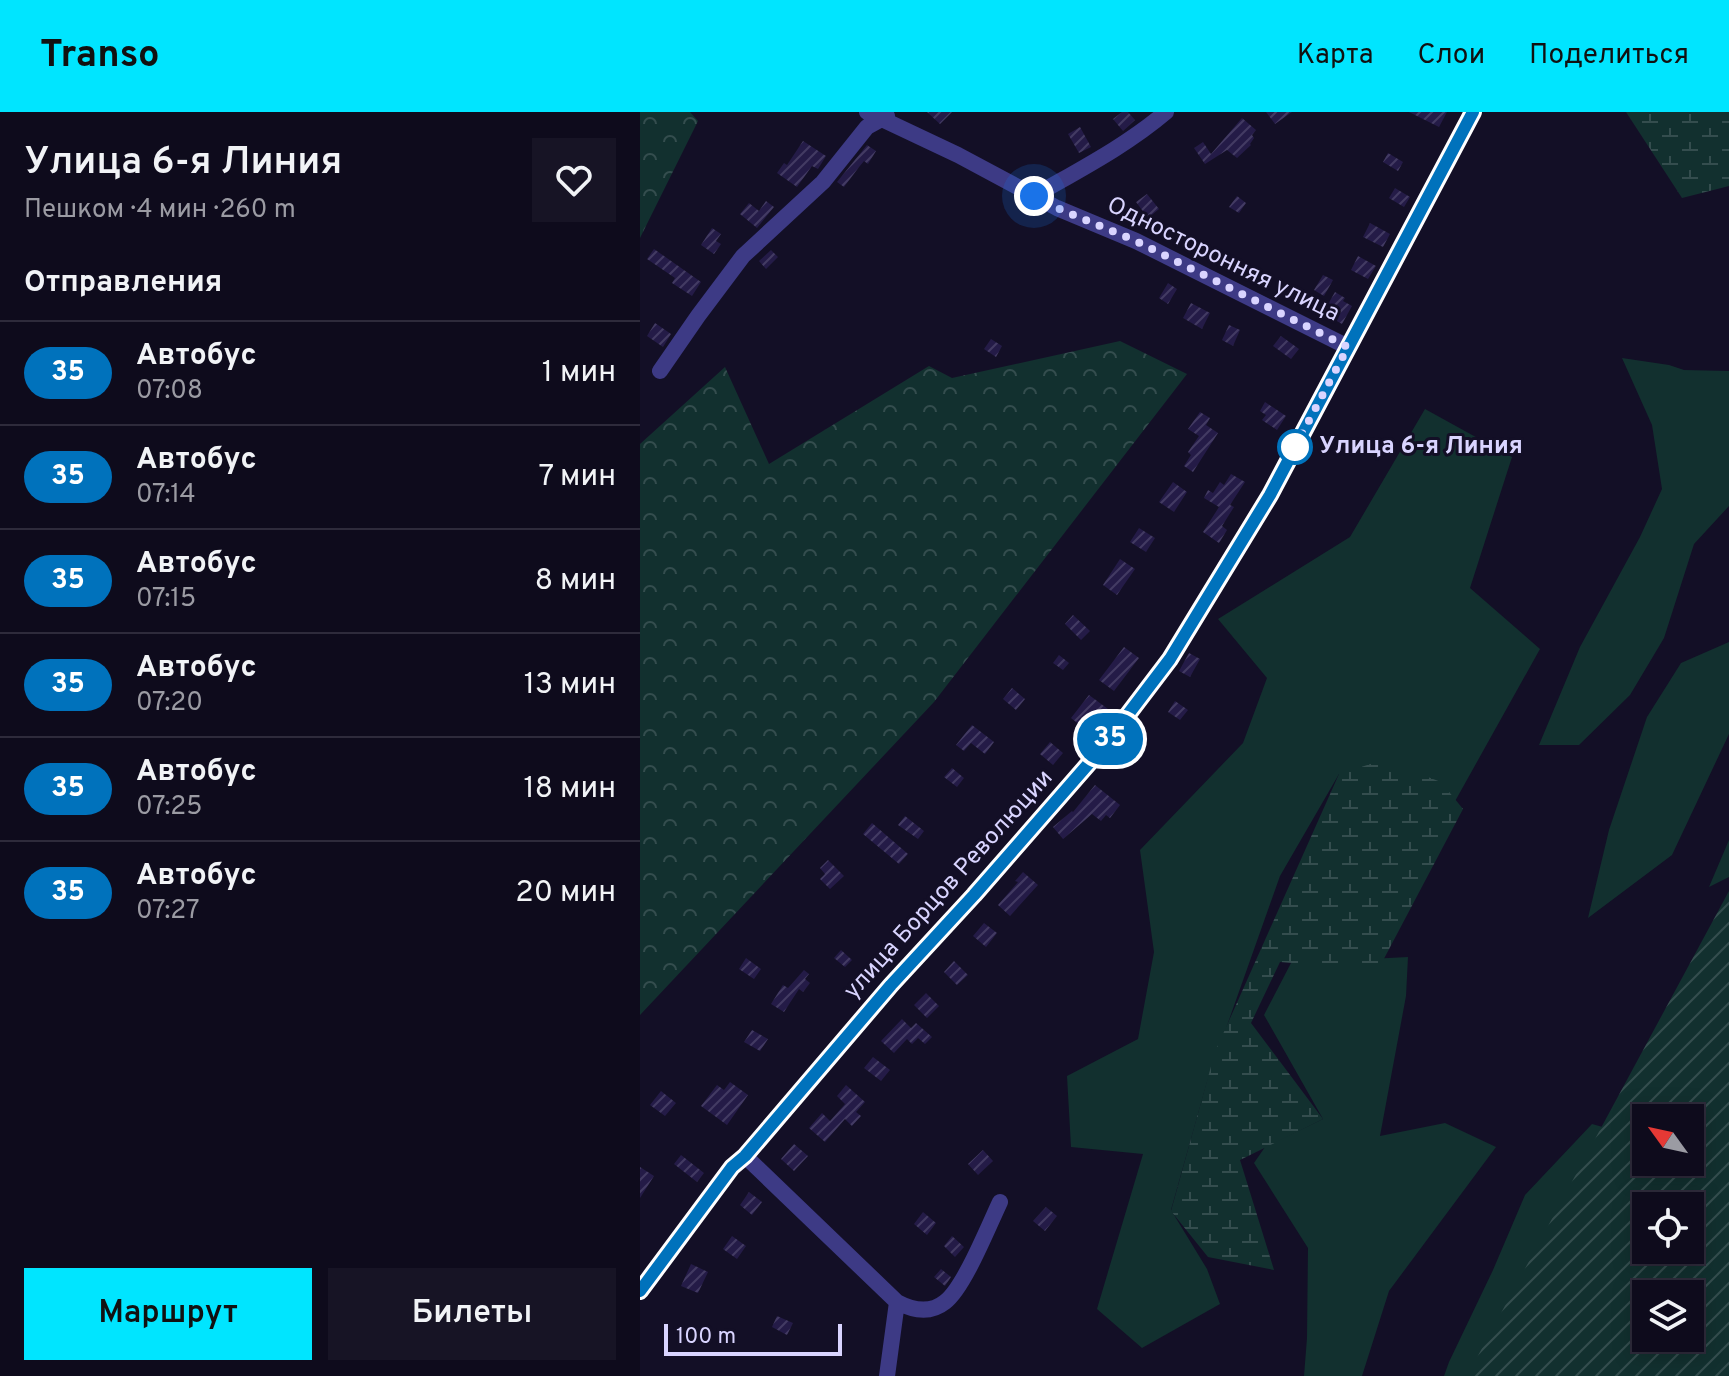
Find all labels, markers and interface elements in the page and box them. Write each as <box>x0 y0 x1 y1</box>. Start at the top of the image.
text: Transo <box>40 32 160 81</box>
text: Карта <box>1297 38 1373 74</box>
text: Слои <box>1417 38 1485 74</box>
text: Поделиться <box>1529 38 1689 74</box>
button: heart <box>532 138 616 222</box>
text: Улица 6-я Линия <box>24 139 342 188</box>
your location <box>1014 176 1054 216</box>
street label: Односторонняя улица <box>1102 191 1344 329</box>
text: Пешком · 4 мин · 260 m <box>24 194 296 227</box>
text: Отправления <box>24 265 222 302</box>
text: Автобус <box>136 338 257 375</box>
text: 35 <box>51 355 85 391</box>
text: 1 мин <box>542 355 616 392</box>
text: 07:08 <box>136 375 203 408</box>
marker: Улица 6-я Линия <box>1278 430 1312 464</box>
place label: Улица 6-я Линия <box>1319 432 1523 462</box>
text: Автобус <box>136 442 257 479</box>
text: 35 <box>51 459 85 495</box>
text: 7 мин <box>539 459 616 496</box>
text: 07:14 <box>136 479 196 512</box>
text: Автобус <box>136 546 257 583</box>
text: 35 <box>51 563 85 599</box>
text: 8 мин <box>535 563 616 600</box>
text: 07:15 <box>136 583 196 616</box>
text: Автобус <box>136 650 257 687</box>
text: 35 <box>51 667 85 703</box>
text: 13 мин <box>524 667 616 704</box>
text: 07:20 <box>136 687 203 720</box>
line badge: 35 <box>1074 713 1146 765</box>
text: 35 <box>1093 721 1127 757</box>
text: Автобус <box>136 754 257 791</box>
street label: улица Борцов Революции <box>838 764 1060 1006</box>
text: 35 <box>51 771 85 807</box>
text: 18 мин <box>523 771 616 808</box>
text: 07:25 <box>136 791 202 824</box>
text: Автобус <box>136 858 257 895</box>
text: 35 <box>51 875 85 911</box>
text: 20 мин <box>515 875 616 912</box>
text: 07:27 <box>136 895 200 928</box>
north arrow <box>1632 1104 1704 1176</box>
map controls <box>1632 1104 1704 1352</box>
button: locate <box>1632 1192 1704 1264</box>
button: Маршрут <box>24 1268 312 1360</box>
button: Билеты <box>328 1268 616 1360</box>
button: layers <box>1632 1280 1704 1352</box>
scale bar <box>664 1320 842 1356</box>
text: 100 m <box>676 1324 736 1351</box>

